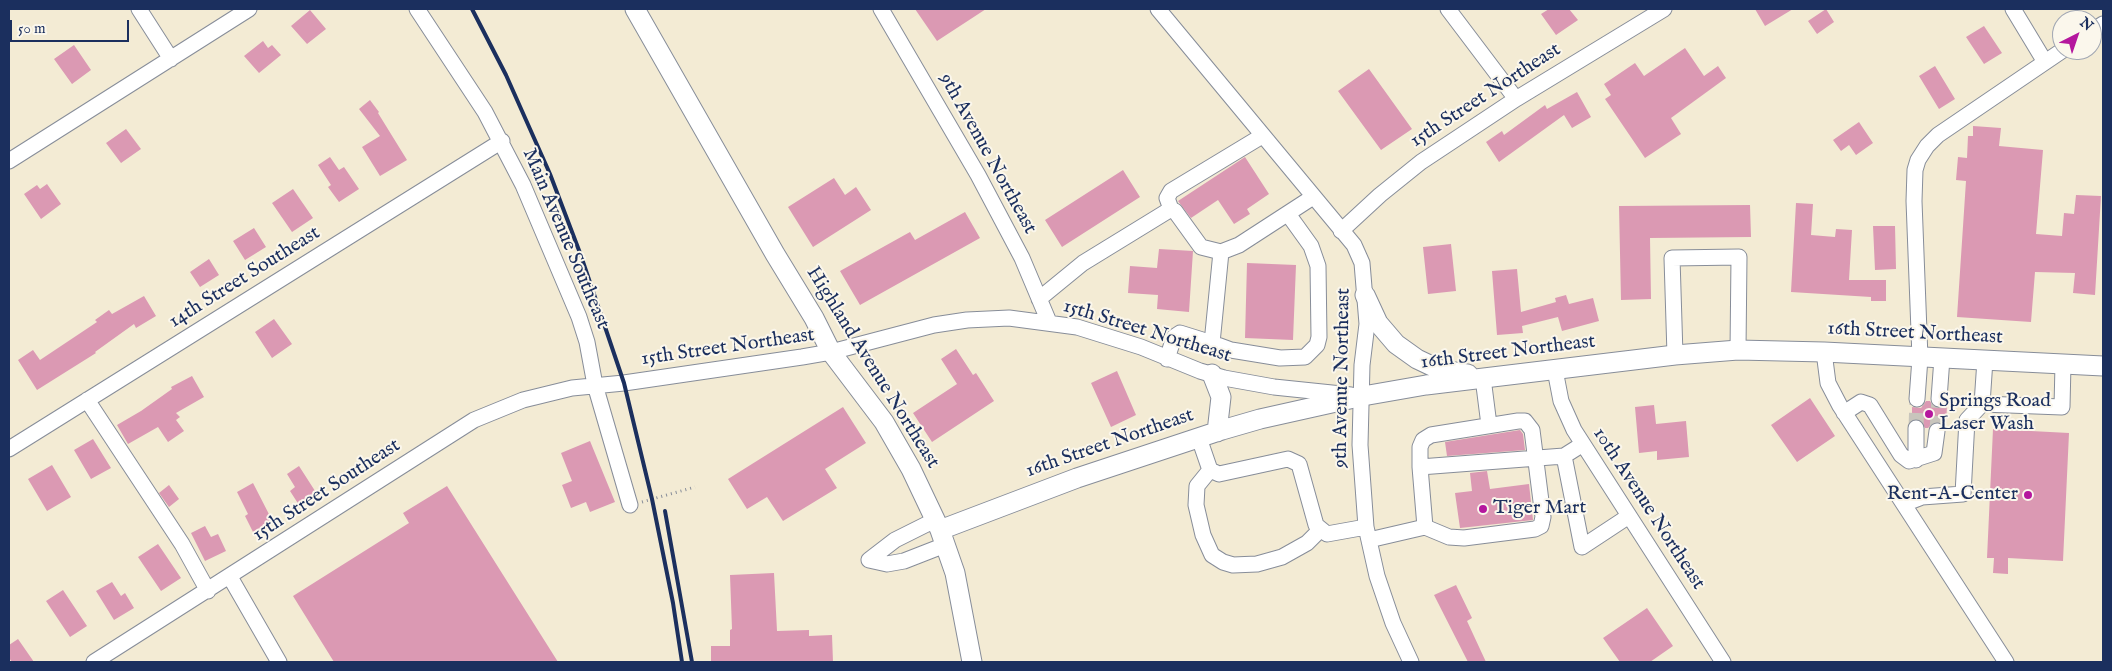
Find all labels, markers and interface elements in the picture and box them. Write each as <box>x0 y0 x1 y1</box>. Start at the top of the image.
scale bar <box>12 10 131 42</box>
north arrow <box>2052 10 2102 60</box>
text: N <box>2076 14 2097 35</box>
text: 50 m <box>18 19 46 38</box>
street label: 15th Street Northeast <box>1406 38 1566 154</box>
street label: 9th Avenue Northeast <box>933 69 1041 239</box>
street label: Main Avenue Southeast <box>516 145 614 333</box>
street label: 14th Street Southeast <box>165 222 325 334</box>
street label: Highland Avenue Northeast <box>800 263 944 473</box>
street label: 9th Avenue Northeast <box>1329 288 1357 468</box>
street label: 15th Street Northeast <box>1060 295 1234 369</box>
street label: 16th Street Northeast <box>1827 317 2003 351</box>
street label: 15th Street Northeast <box>640 324 816 372</box>
street label: 16th Street Northeast <box>1419 330 1597 376</box>
place label: Springs Road Laser Wash <box>1939 390 2051 437</box>
street label: 16th Street Northeast <box>1023 404 1197 484</box>
marker: Springs Road Laser Wash <box>1923 408 1935 420</box>
street label: 10th Avenue Northeast <box>1587 423 1709 595</box>
street label: 15th Street Southeast <box>249 434 405 548</box>
place label: Rent-A-Center <box>1887 483 2018 507</box>
marker: Rent-A-Center <box>2022 489 2034 501</box>
place label: Tiger Mart <box>1493 497 1586 521</box>
marker: Tiger Mart <box>1477 503 1489 515</box>

